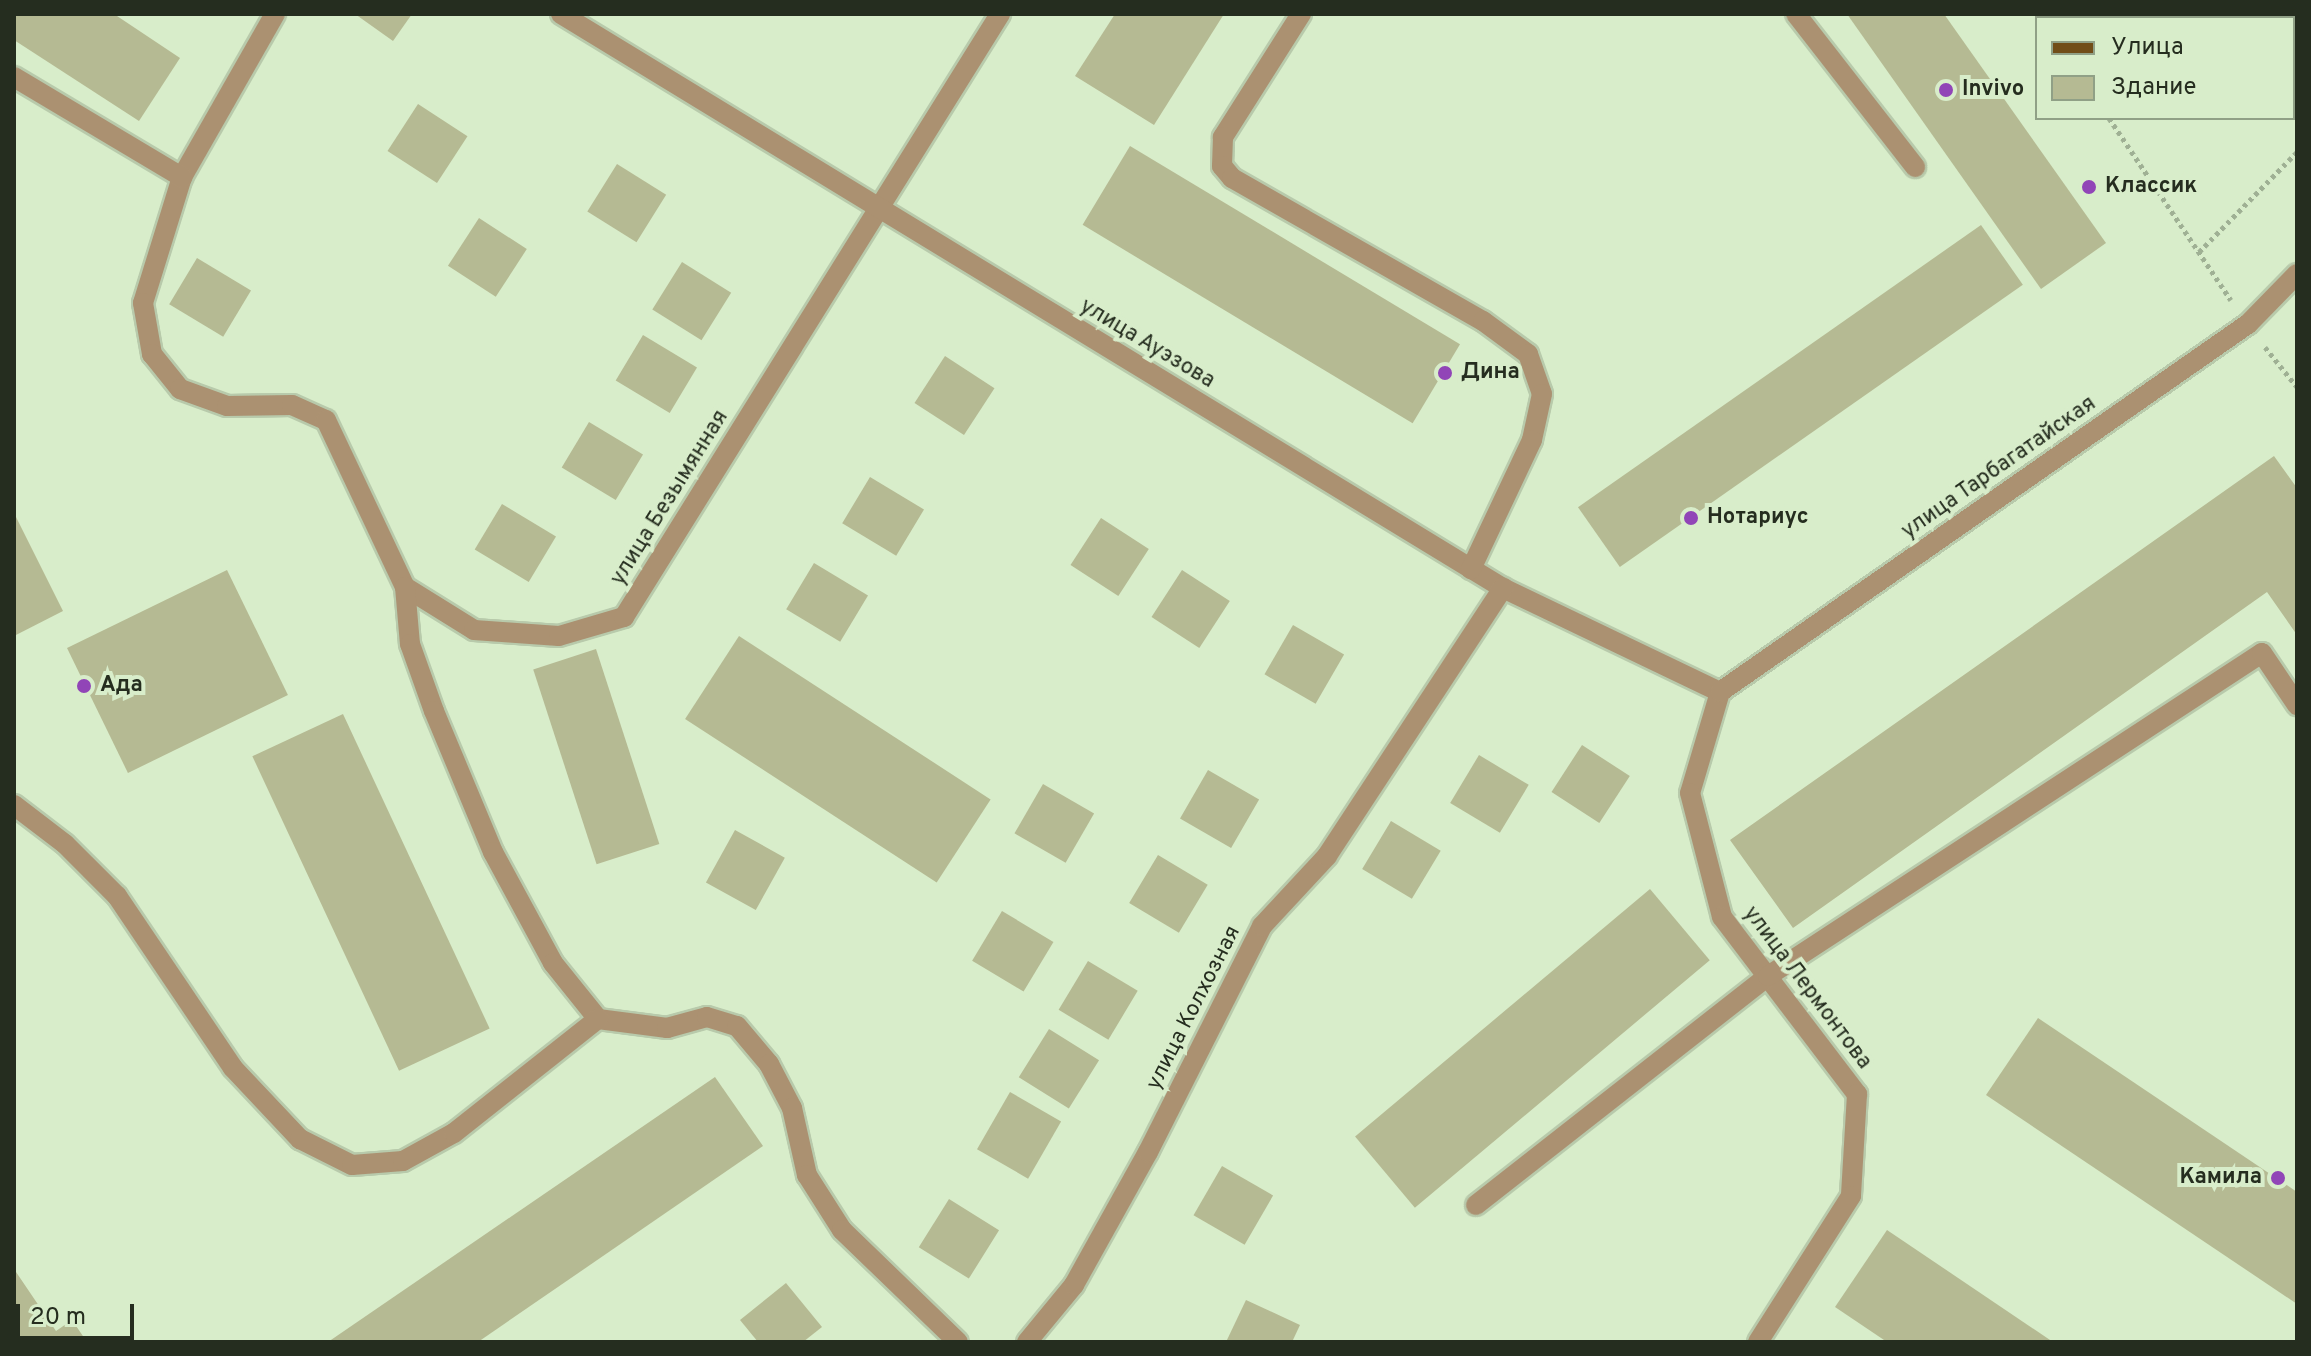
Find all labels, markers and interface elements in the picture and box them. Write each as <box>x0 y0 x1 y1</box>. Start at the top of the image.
legend <box>2035 16 2295 120</box>
text: Улица <box>2111 33 2184 63</box>
text: Здание <box>2111 73 2197 103</box>
place label: Invivo <box>1962 77 2024 103</box>
marker: Invivo <box>1937 81 1955 99</box>
place label: Классик <box>2105 174 2197 200</box>
marker: Классик <box>2080 178 2098 196</box>
street label: улица Ауэзова <box>1074 293 1220 395</box>
place label: Дина <box>1461 360 1520 386</box>
marker: Дина <box>1436 364 1454 382</box>
street label: улица Тарбагатайская <box>1896 391 2102 545</box>
street label: улица Безымянная <box>605 406 735 590</box>
place label: Нотариус <box>1707 505 1809 531</box>
marker: Нотариус <box>1682 509 1700 527</box>
place label: Ада <box>100 673 143 699</box>
marker: Ада <box>75 677 93 695</box>
street label: улица Лермонтова <box>1737 901 1877 1075</box>
street label: улица Колхозная <box>1141 922 1247 1094</box>
place label: Камила <box>2179 1165 2262 1191</box>
marker: Камила <box>2269 1169 2287 1187</box>
scale bar <box>20 1288 138 1338</box>
text: 20 m <box>30 1303 86 1333</box>

